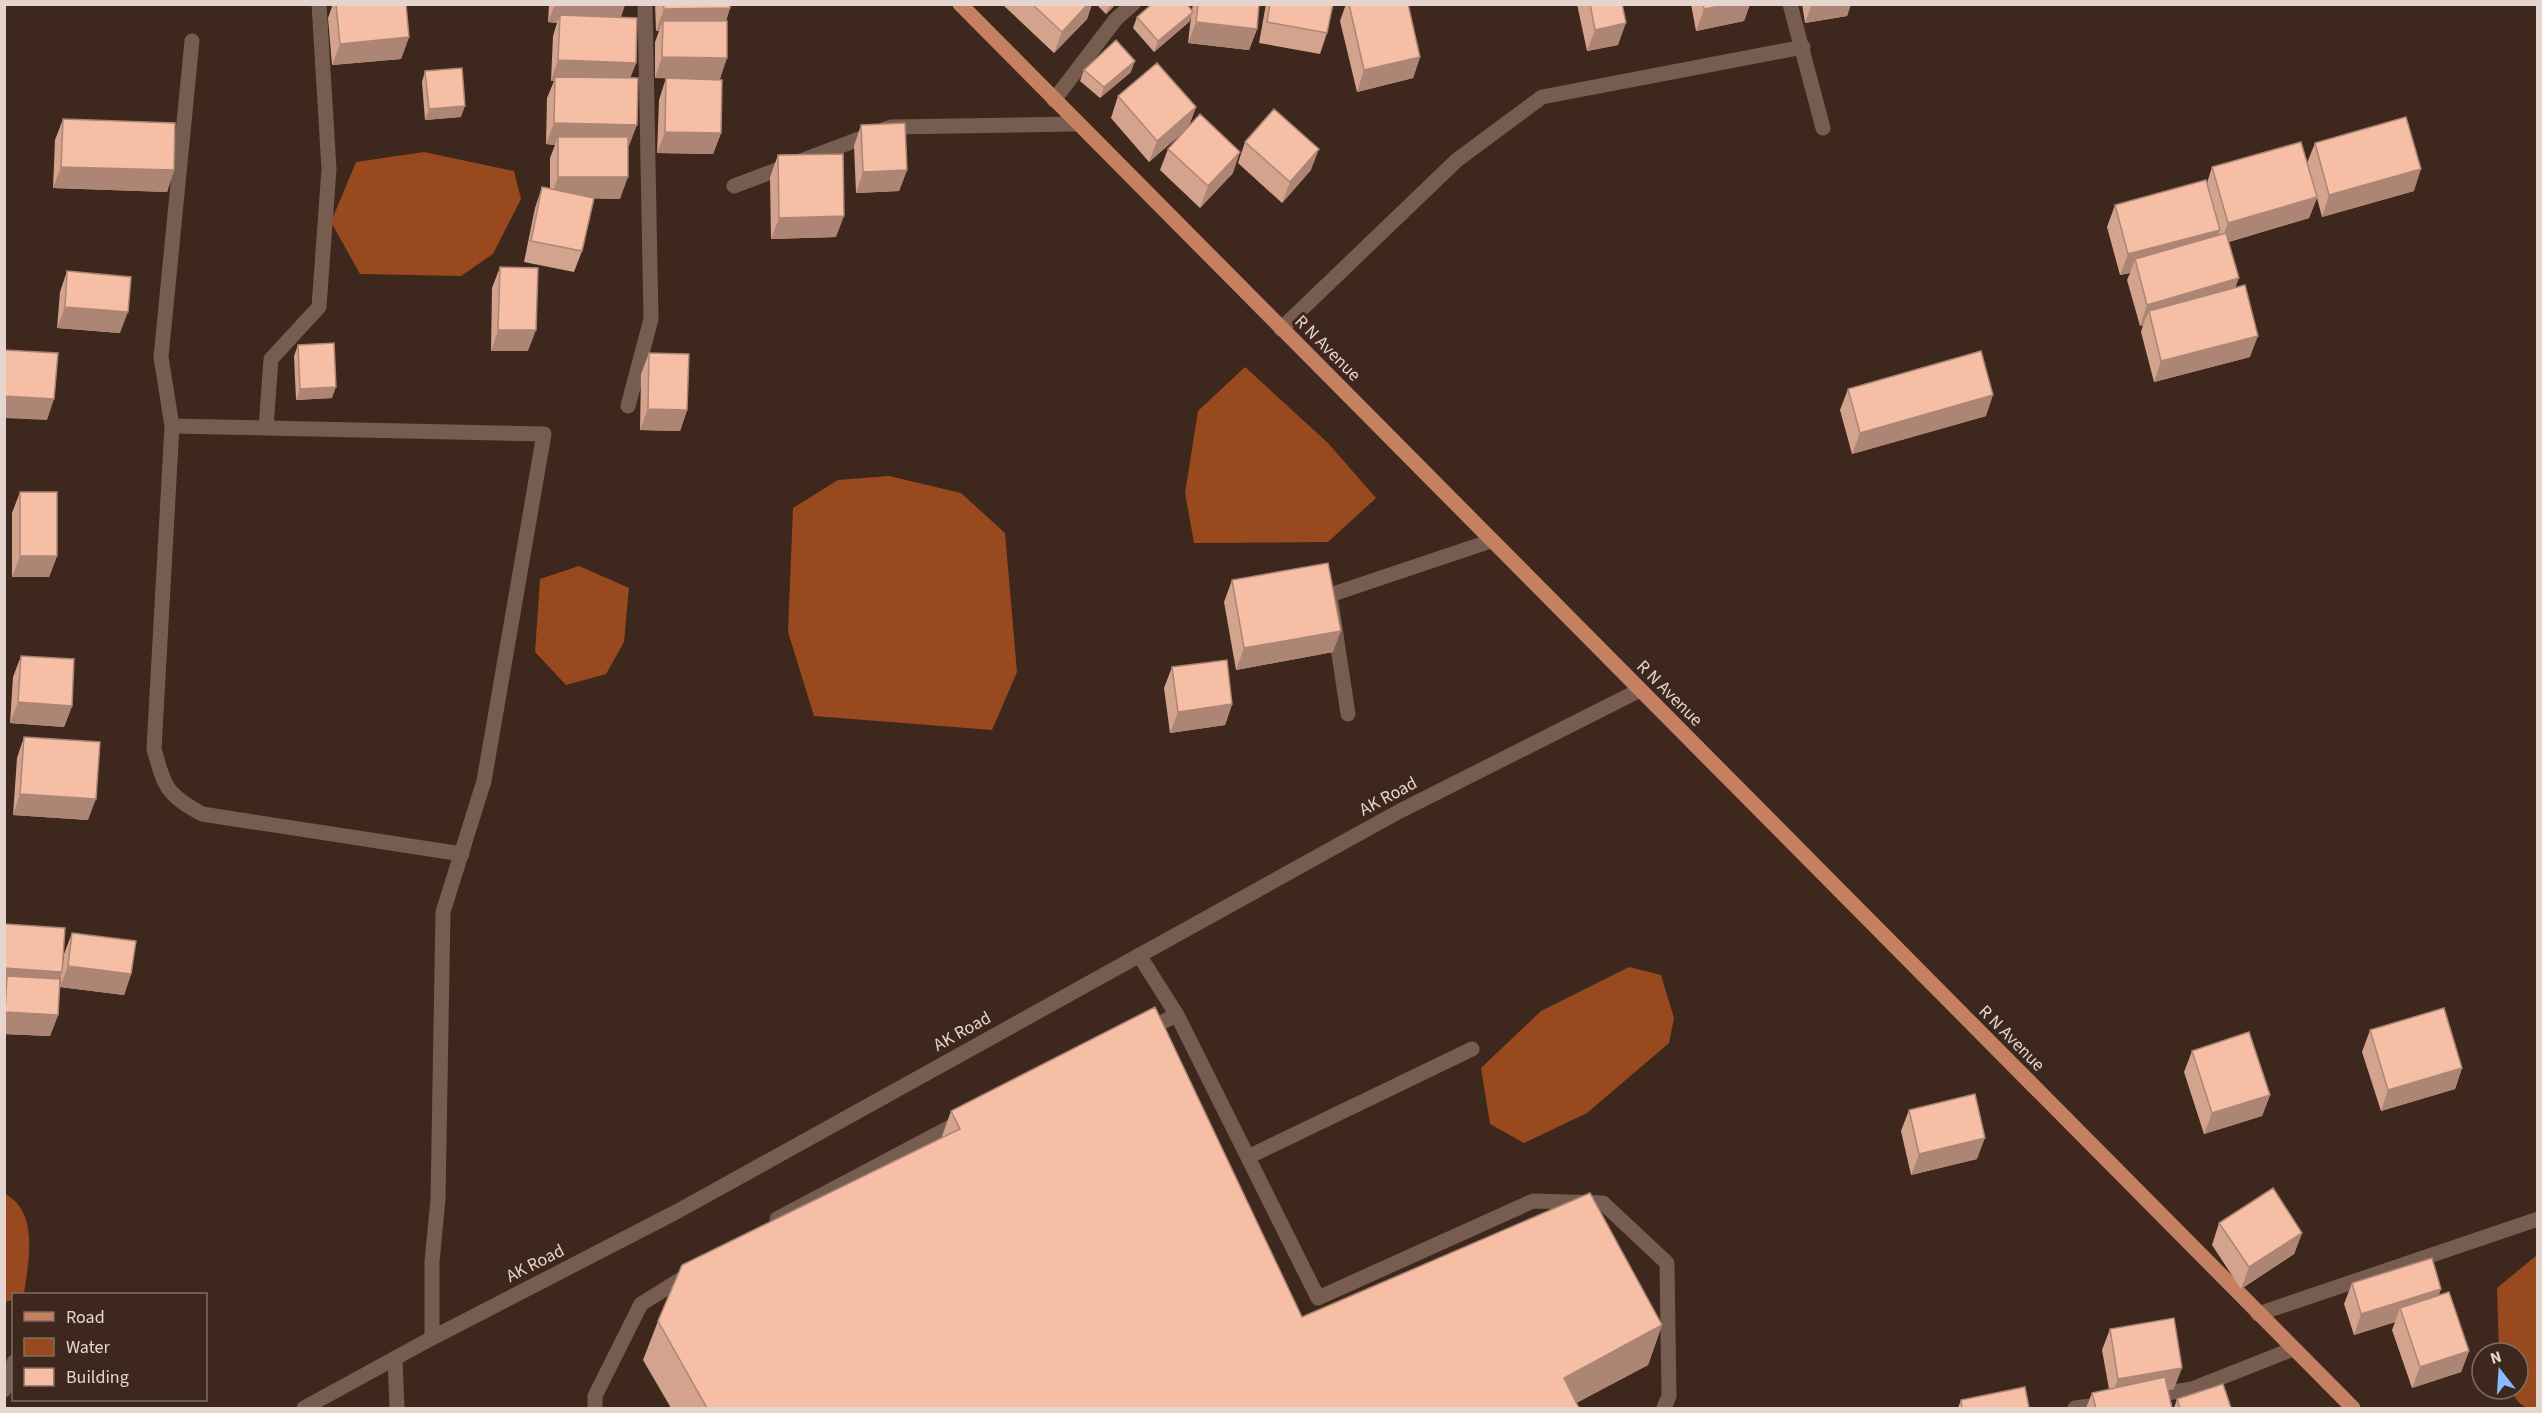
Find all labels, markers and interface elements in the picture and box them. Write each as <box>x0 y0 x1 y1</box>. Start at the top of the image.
street label: R N Avenue <box>1289 310 1366 387</box>
street label: R N Avenue <box>1631 655 1708 732</box>
street label: AK Road <box>1355 771 1422 822</box>
street label: R N Avenue <box>1973 1000 2050 1077</box>
street label: AK Road <box>929 1005 996 1058</box>
street label: AK Road <box>502 1238 569 1289</box>
legend <box>12 1293 207 1401</box>
text: Road <box>66 1305 105 1330</box>
text: Water <box>66 1335 110 1360</box>
north arrow <box>2470 1341 2530 1401</box>
text: N <box>2488 1346 2504 1370</box>
text: Building <box>66 1365 129 1390</box>

